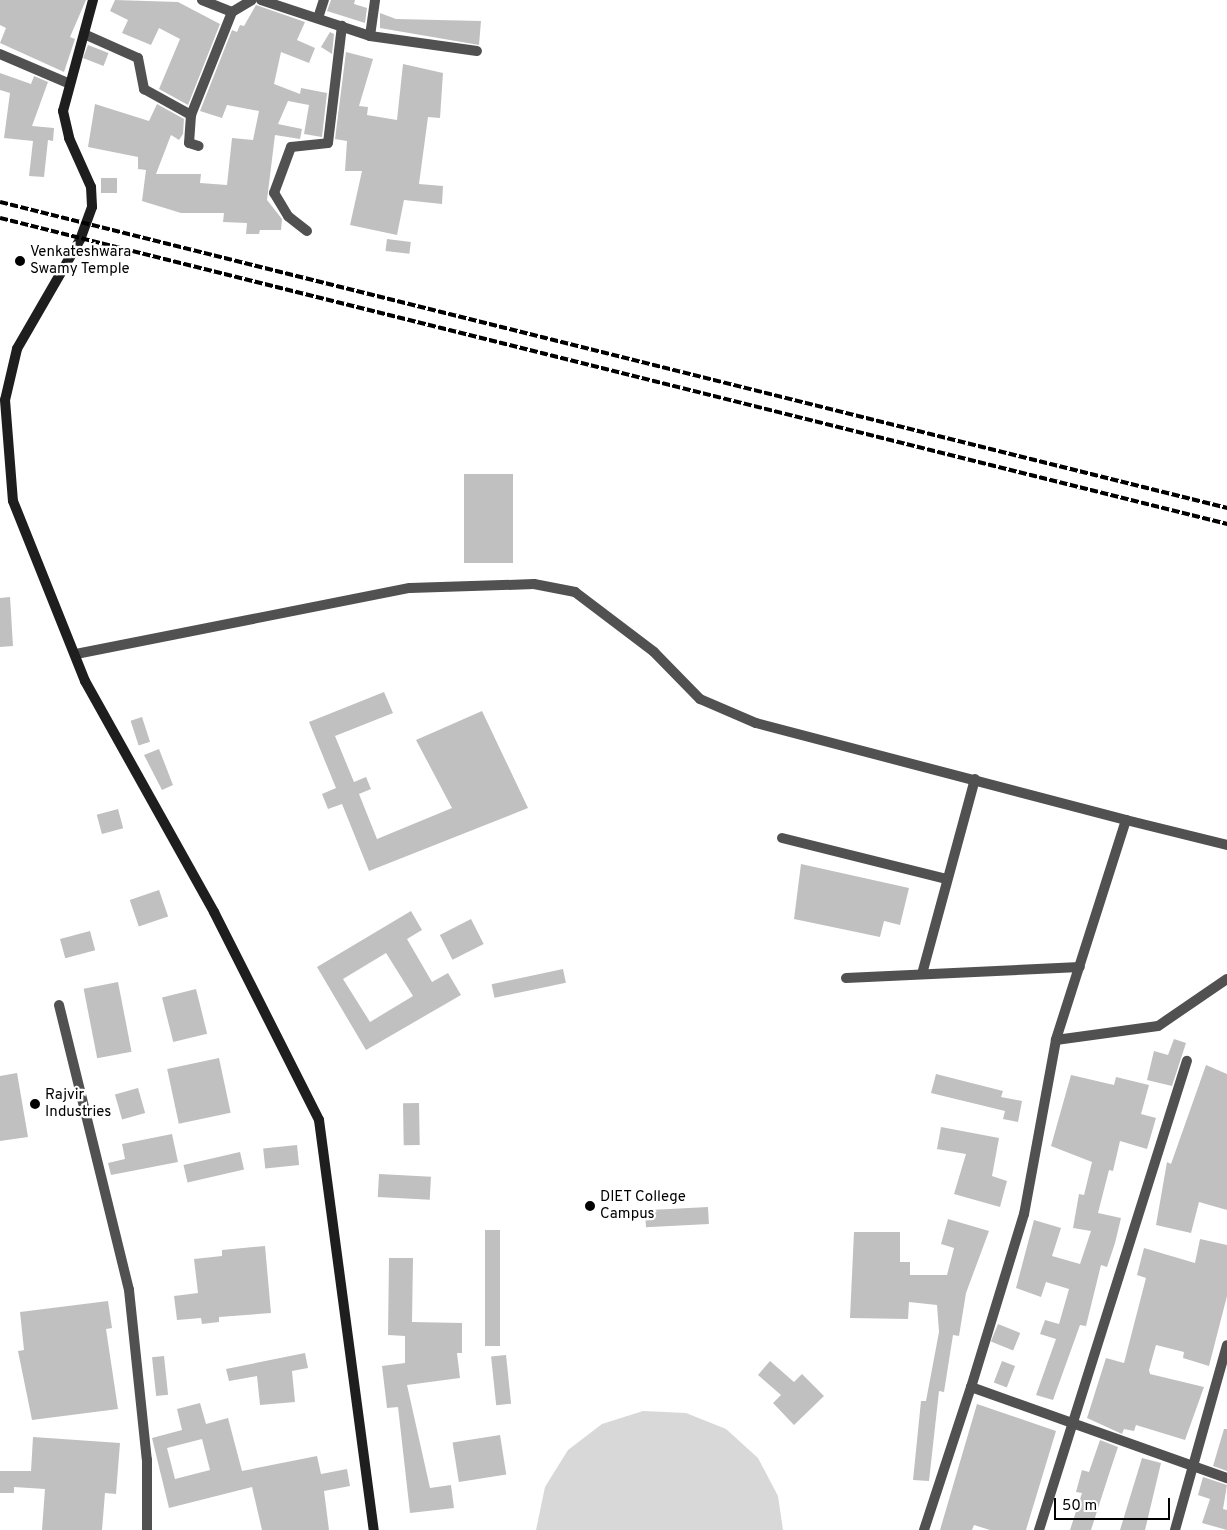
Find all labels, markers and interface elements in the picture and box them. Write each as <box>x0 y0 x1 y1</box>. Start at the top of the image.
place label: Venkateshwara Swamy Temple <box>30 243 131 278</box>
marker: Venkateshwara Swamy Temple <box>14 255 26 267</box>
place label: Rajvir Industries <box>45 1086 111 1121</box>
marker: Rajvir Industries <box>29 1098 41 1110</box>
place label: DIET College Campus <box>600 1188 686 1223</box>
marker: DIET College Campus <box>584 1200 596 1212</box>
scale bar <box>1057 1488 1173 1520</box>
text: 50 m <box>1062 1497 1097 1516</box>

